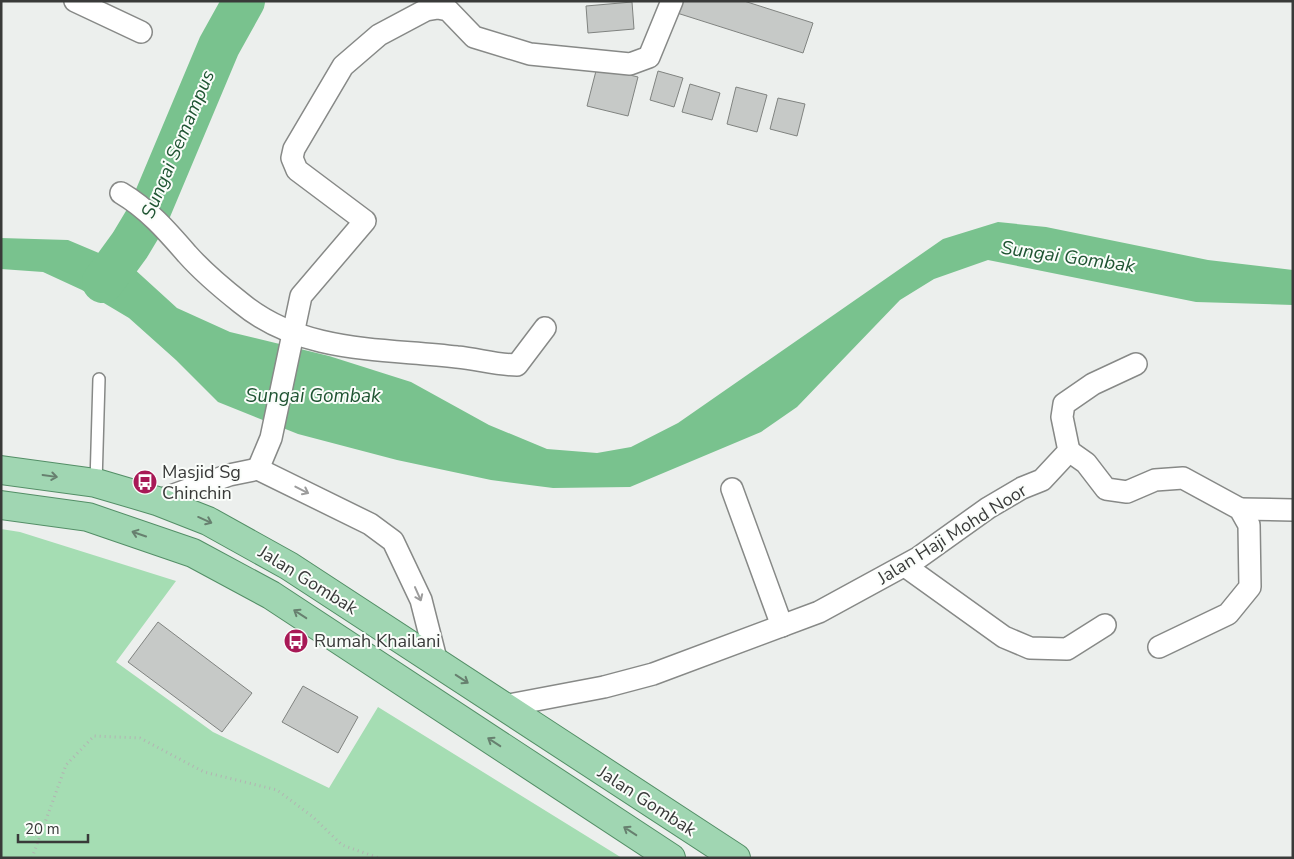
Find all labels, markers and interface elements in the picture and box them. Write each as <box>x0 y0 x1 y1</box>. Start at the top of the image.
water label: Sungai Semampus <box>135 66 221 223</box>
water label: Sungai Gombak <box>999 235 1137 279</box>
water label: Sungai Gombak <box>246 383 381 409</box>
place label: Masjid Sg Chinchin <box>162 460 241 505</box>
bus stop icon: Masjid Sg Chinchin <box>132 469 158 495</box>
one-way arrow <box>41 472 57 482</box>
street label: Jalan Haji Mohd Noor <box>872 478 1032 590</box>
one-way arrow <box>295 485 310 495</box>
one-way arrow <box>197 516 212 526</box>
one-way arrow <box>132 529 148 539</box>
street label: Jalan Gombak <box>253 539 363 621</box>
one-way arrow <box>413 586 423 601</box>
one-way arrow <box>293 609 307 619</box>
bus stop icon: Rumah Khailani <box>283 628 309 654</box>
place label: Rumah Khailani <box>314 629 440 653</box>
one-way arrow <box>455 674 469 684</box>
one-way arrow <box>487 737 501 747</box>
street label: Jalan Gombak <box>592 760 702 842</box>
scale bar <box>18 812 88 844</box>
text: 20 m <box>25 819 60 839</box>
one-way arrow <box>623 826 637 836</box>

